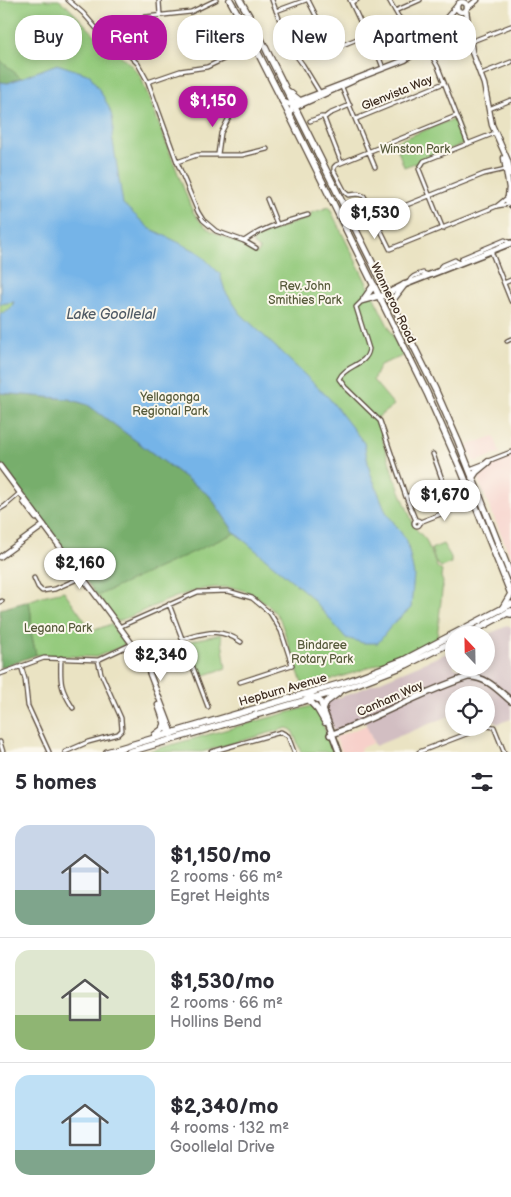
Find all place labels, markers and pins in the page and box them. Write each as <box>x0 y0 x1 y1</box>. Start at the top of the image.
pin: $1,150 <box>172 86 254 128</box>
pin: $1,530 <box>334 198 416 240</box>
pin: $1,670 <box>404 480 486 522</box>
pin: $2,160 <box>39 548 121 590</box>
pin: $2,340 <box>120 640 202 682</box>

